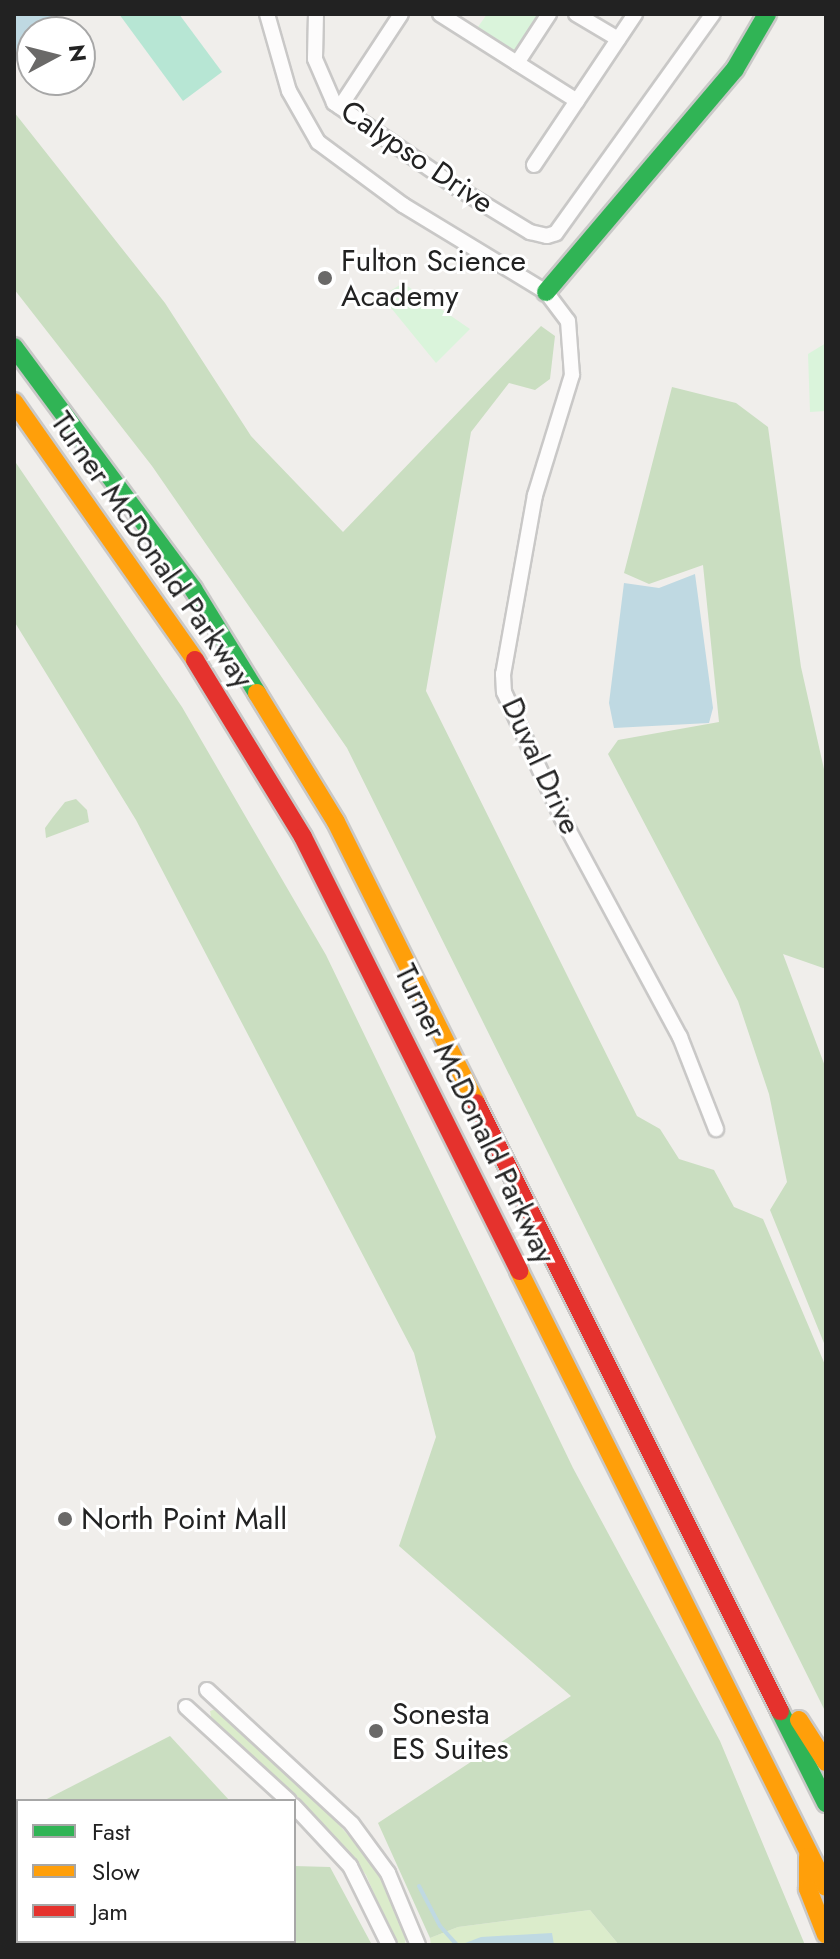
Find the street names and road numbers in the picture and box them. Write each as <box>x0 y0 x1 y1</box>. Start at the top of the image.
street label: Calypso Drive <box>334 93 500 221</box>
street label: Turner McDonald Parkway <box>43 405 261 695</box>
street label: Duval Drive <box>494 692 588 840</box>
street label: Turner McDonald Parkway <box>387 958 563 1270</box>

